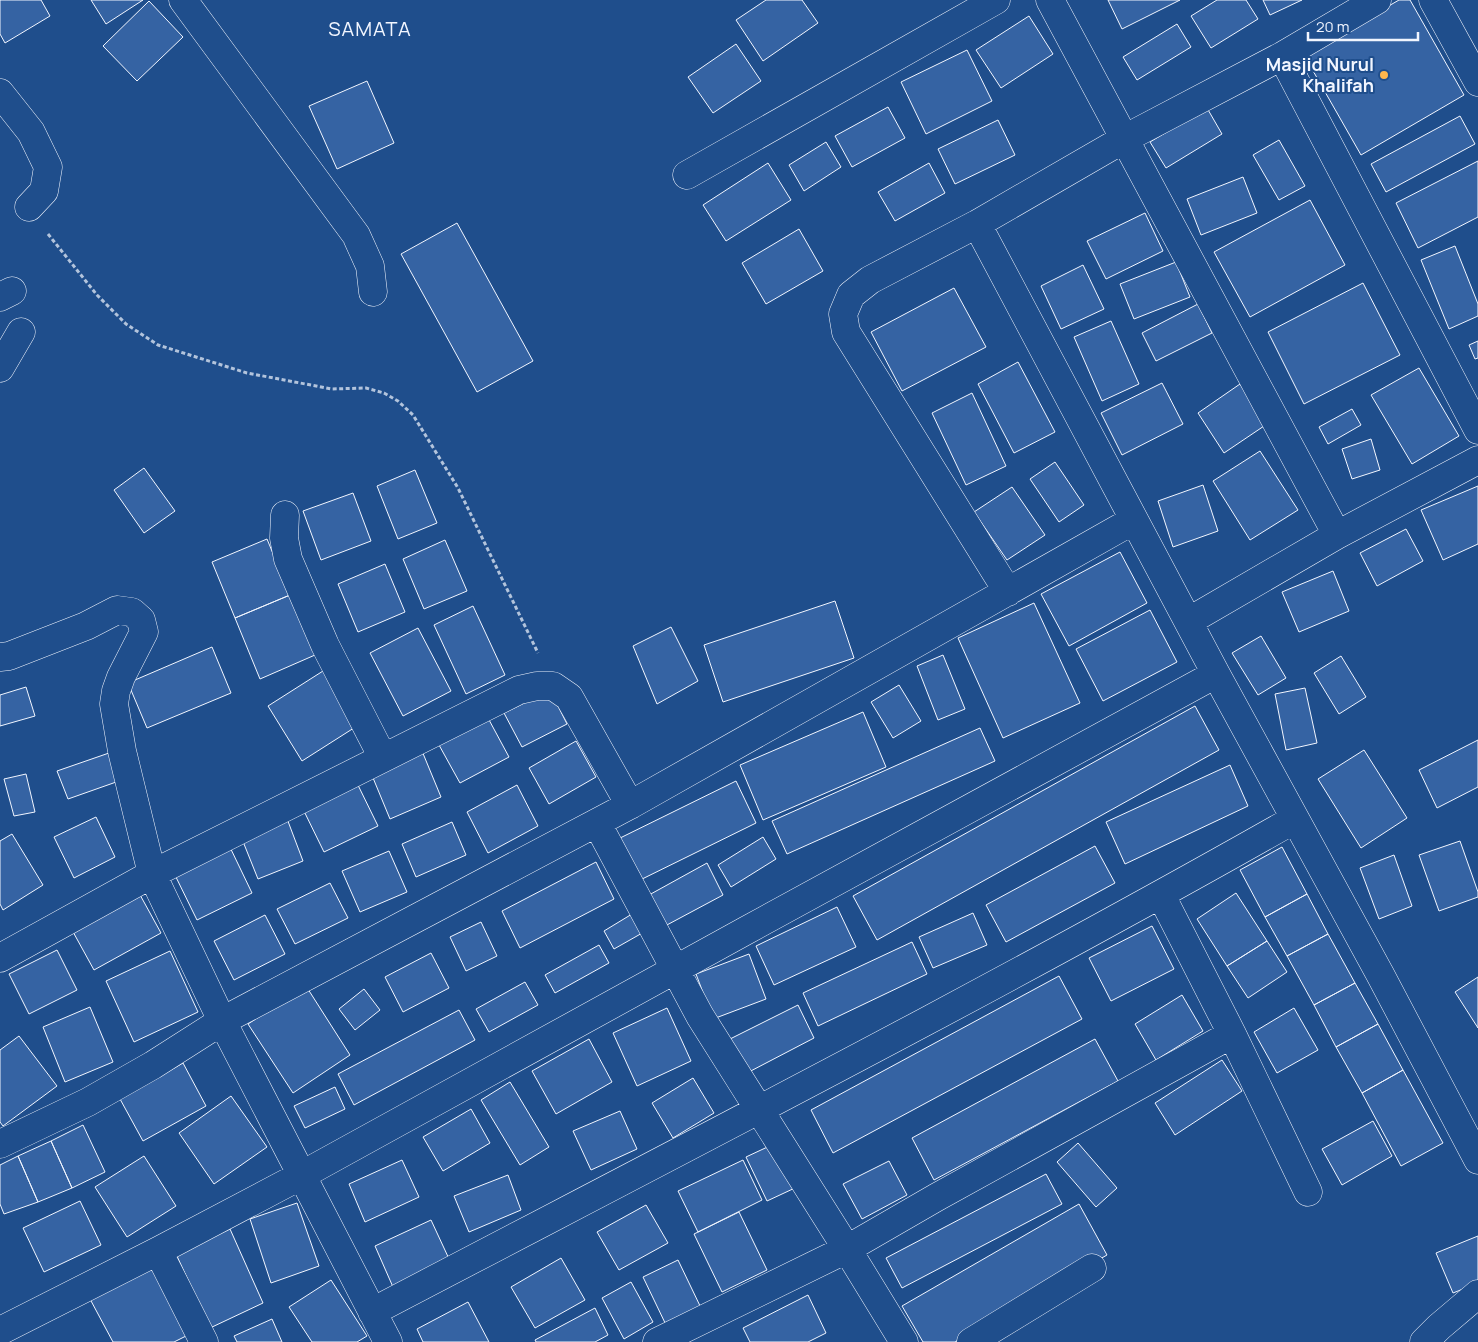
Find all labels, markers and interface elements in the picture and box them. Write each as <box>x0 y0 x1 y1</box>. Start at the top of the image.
scale bar <box>1308 10 1418 42</box>
district label: SAMATA <box>328 15 412 42</box>
text: 20 m <box>1316 16 1349 37</box>
place label: Masjid Nurul Khalifah <box>1266 52 1374 97</box>
marker: Masjid Nurul Khalifah <box>1378 69 1390 81</box>

